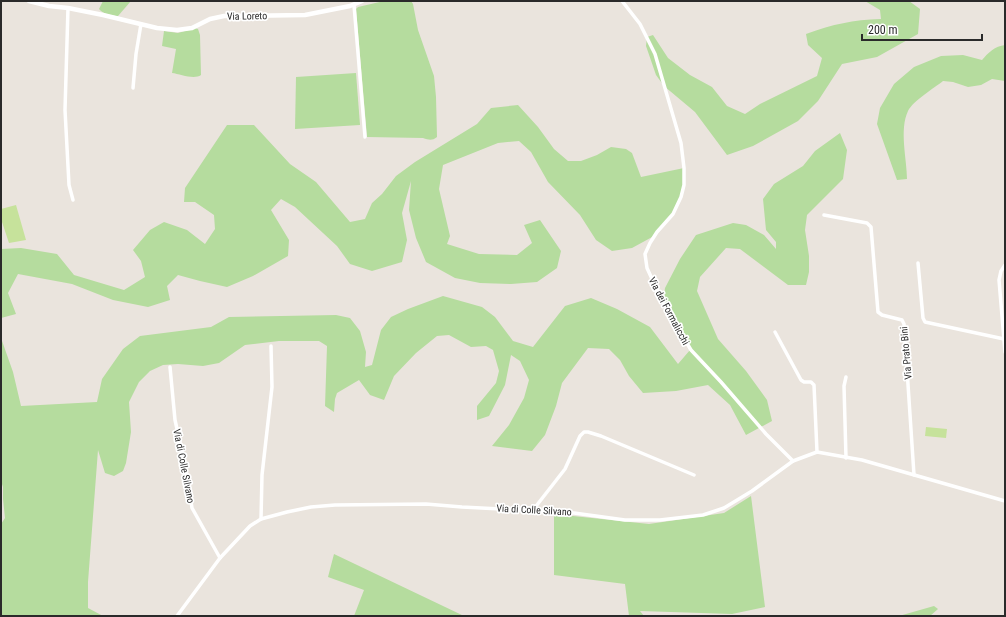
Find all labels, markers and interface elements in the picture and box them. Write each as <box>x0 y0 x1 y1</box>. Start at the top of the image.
street label: Via Loreto <box>227 10 267 22</box>
scale bar <box>862 16 982 42</box>
text: 200 m <box>868 23 898 37</box>
street label: Via dei Formalicchi <box>646 275 692 347</box>
street label: Via Prato Bini <box>898 326 914 380</box>
street label: Via di Colle Silvano <box>171 428 197 504</box>
street label: Via di Colle Silvano <box>496 503 572 517</box>

